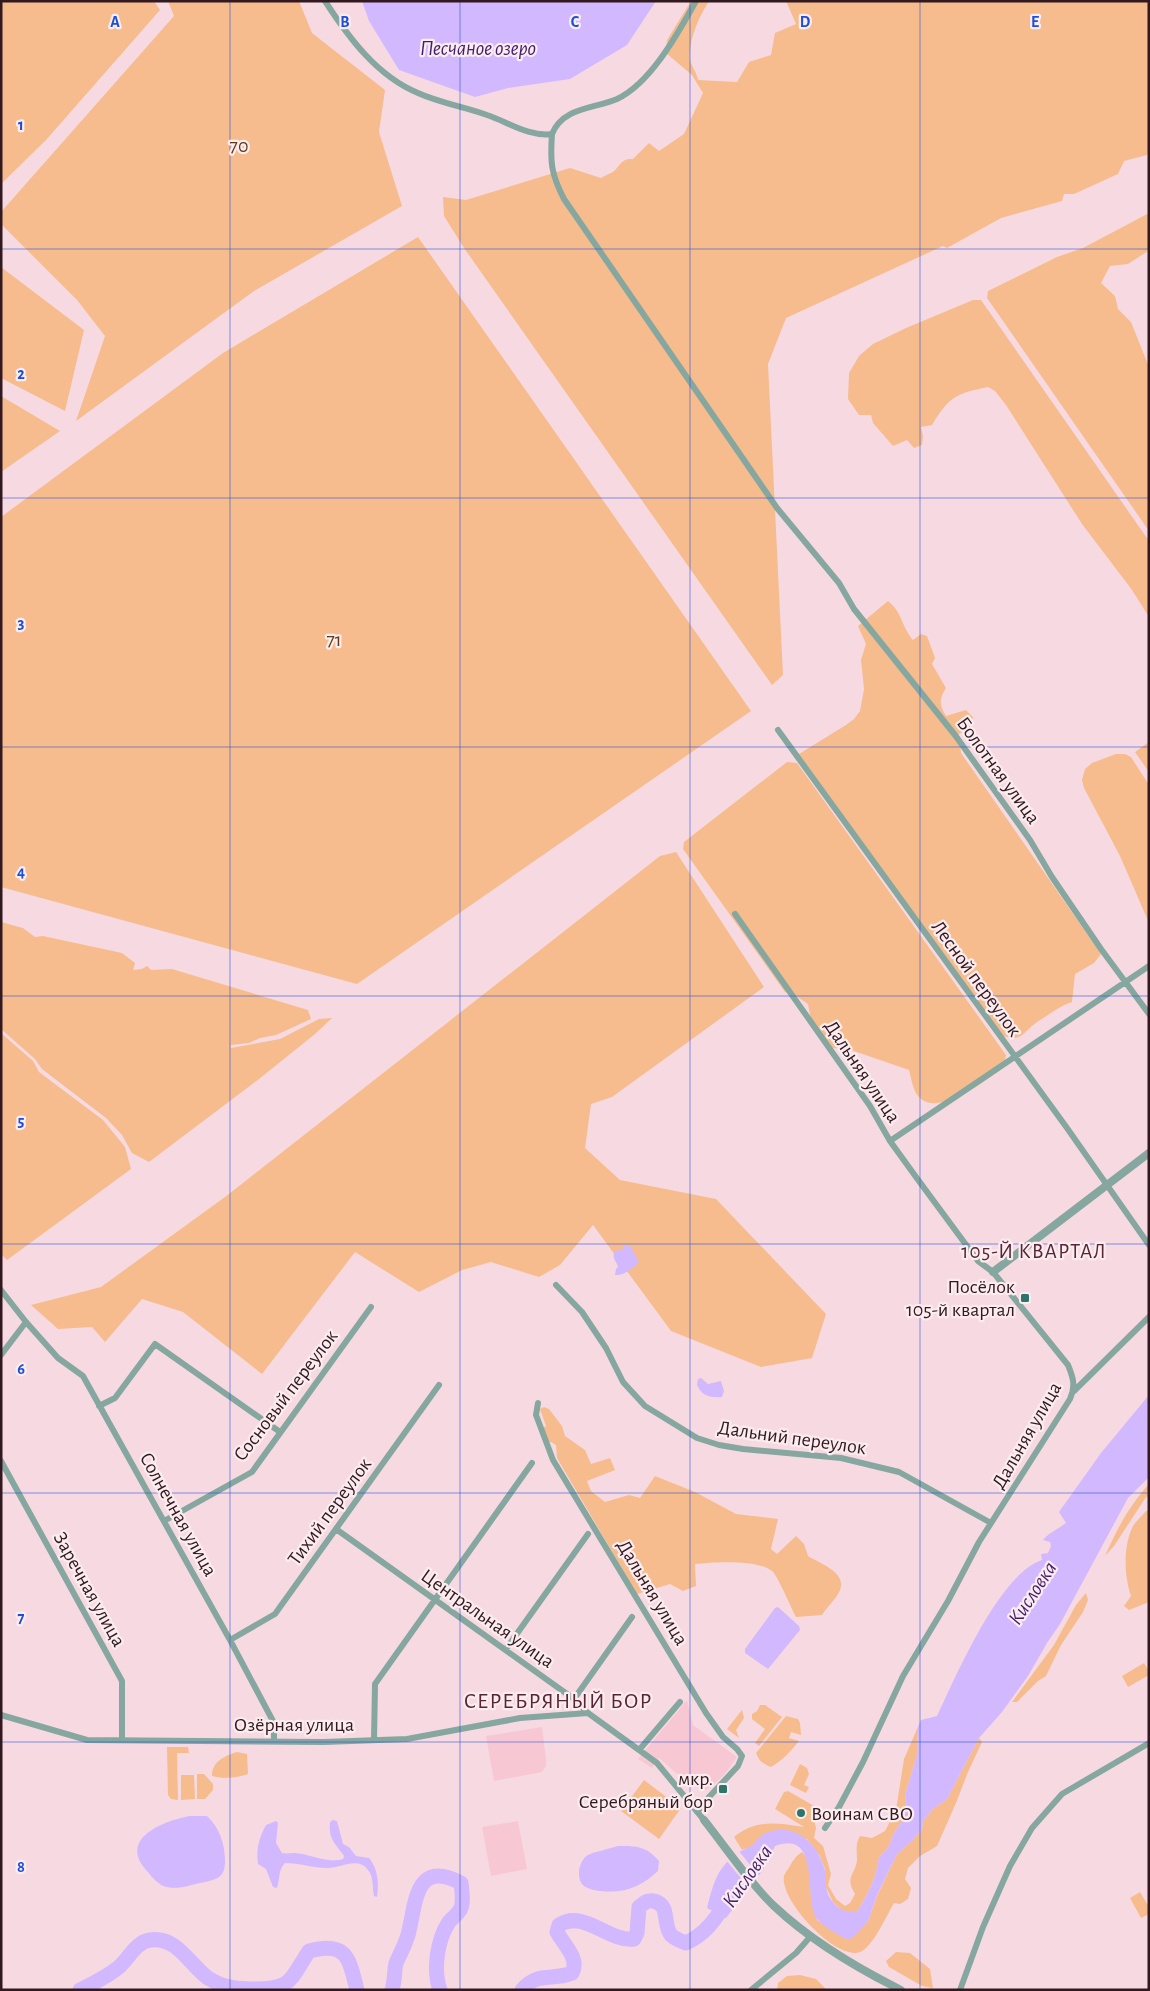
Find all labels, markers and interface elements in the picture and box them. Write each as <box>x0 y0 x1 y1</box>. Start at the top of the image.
text: A <box>110 14 120 30</box>
text: B <box>340 14 350 30</box>
text: C <box>571 14 580 30</box>
text: D <box>800 14 811 30</box>
text: E <box>1031 14 1039 30</box>
water label: Песчаное озеро <box>420 38 536 60</box>
text: 1 <box>18 117 24 133</box>
park label: 70 <box>230 136 248 156</box>
text: 2 <box>17 366 25 382</box>
text: 3 <box>18 615 25 631</box>
park label: 71 <box>326 630 342 650</box>
street label: Болотная улица <box>953 713 1044 828</box>
text: 4 <box>17 864 25 880</box>
street label: Лесной переулок <box>928 917 1025 1040</box>
street label: Дальняя улица <box>820 1016 904 1127</box>
text: 5 <box>18 1113 25 1129</box>
district label: 105-Й КВАРТАЛ <box>961 1240 1107 1262</box>
place label: Посёлок 105-й квартал <box>906 1277 1015 1320</box>
marker: Посёлок 105-й квартал <box>1019 1292 1031 1304</box>
street label: Сосновый переулок <box>230 1326 342 1465</box>
text: 6 <box>17 1361 25 1377</box>
street label: Дальняя улица <box>988 1379 1065 1492</box>
street label: Дальний переулок <box>716 1418 867 1458</box>
street label: Солнечная улица <box>136 1449 220 1580</box>
street label: Тихий переулок <box>284 1454 375 1569</box>
street label: Заречная улица <box>49 1529 129 1650</box>
street label: Дальняя улица <box>613 1536 691 1649</box>
water label: Кисловка <box>1004 1558 1060 1629</box>
street label: Центральная улица <box>417 1565 558 1672</box>
text: 7 <box>18 1610 25 1626</box>
district label: СЕРЕБРЯНЫЙ БОР <box>464 1690 652 1712</box>
street label: Озёрная улица <box>234 1715 354 1735</box>
place label: мкр. Серебряный бор <box>579 1769 713 1812</box>
marker: мкр. Серебряный бор <box>717 1783 729 1795</box>
place label: Воинам СВО <box>811 1804 913 1824</box>
marker: Воинам СВО <box>795 1807 807 1819</box>
water label: Кисловка <box>719 1841 776 1911</box>
text: 8 <box>17 1859 25 1875</box>

